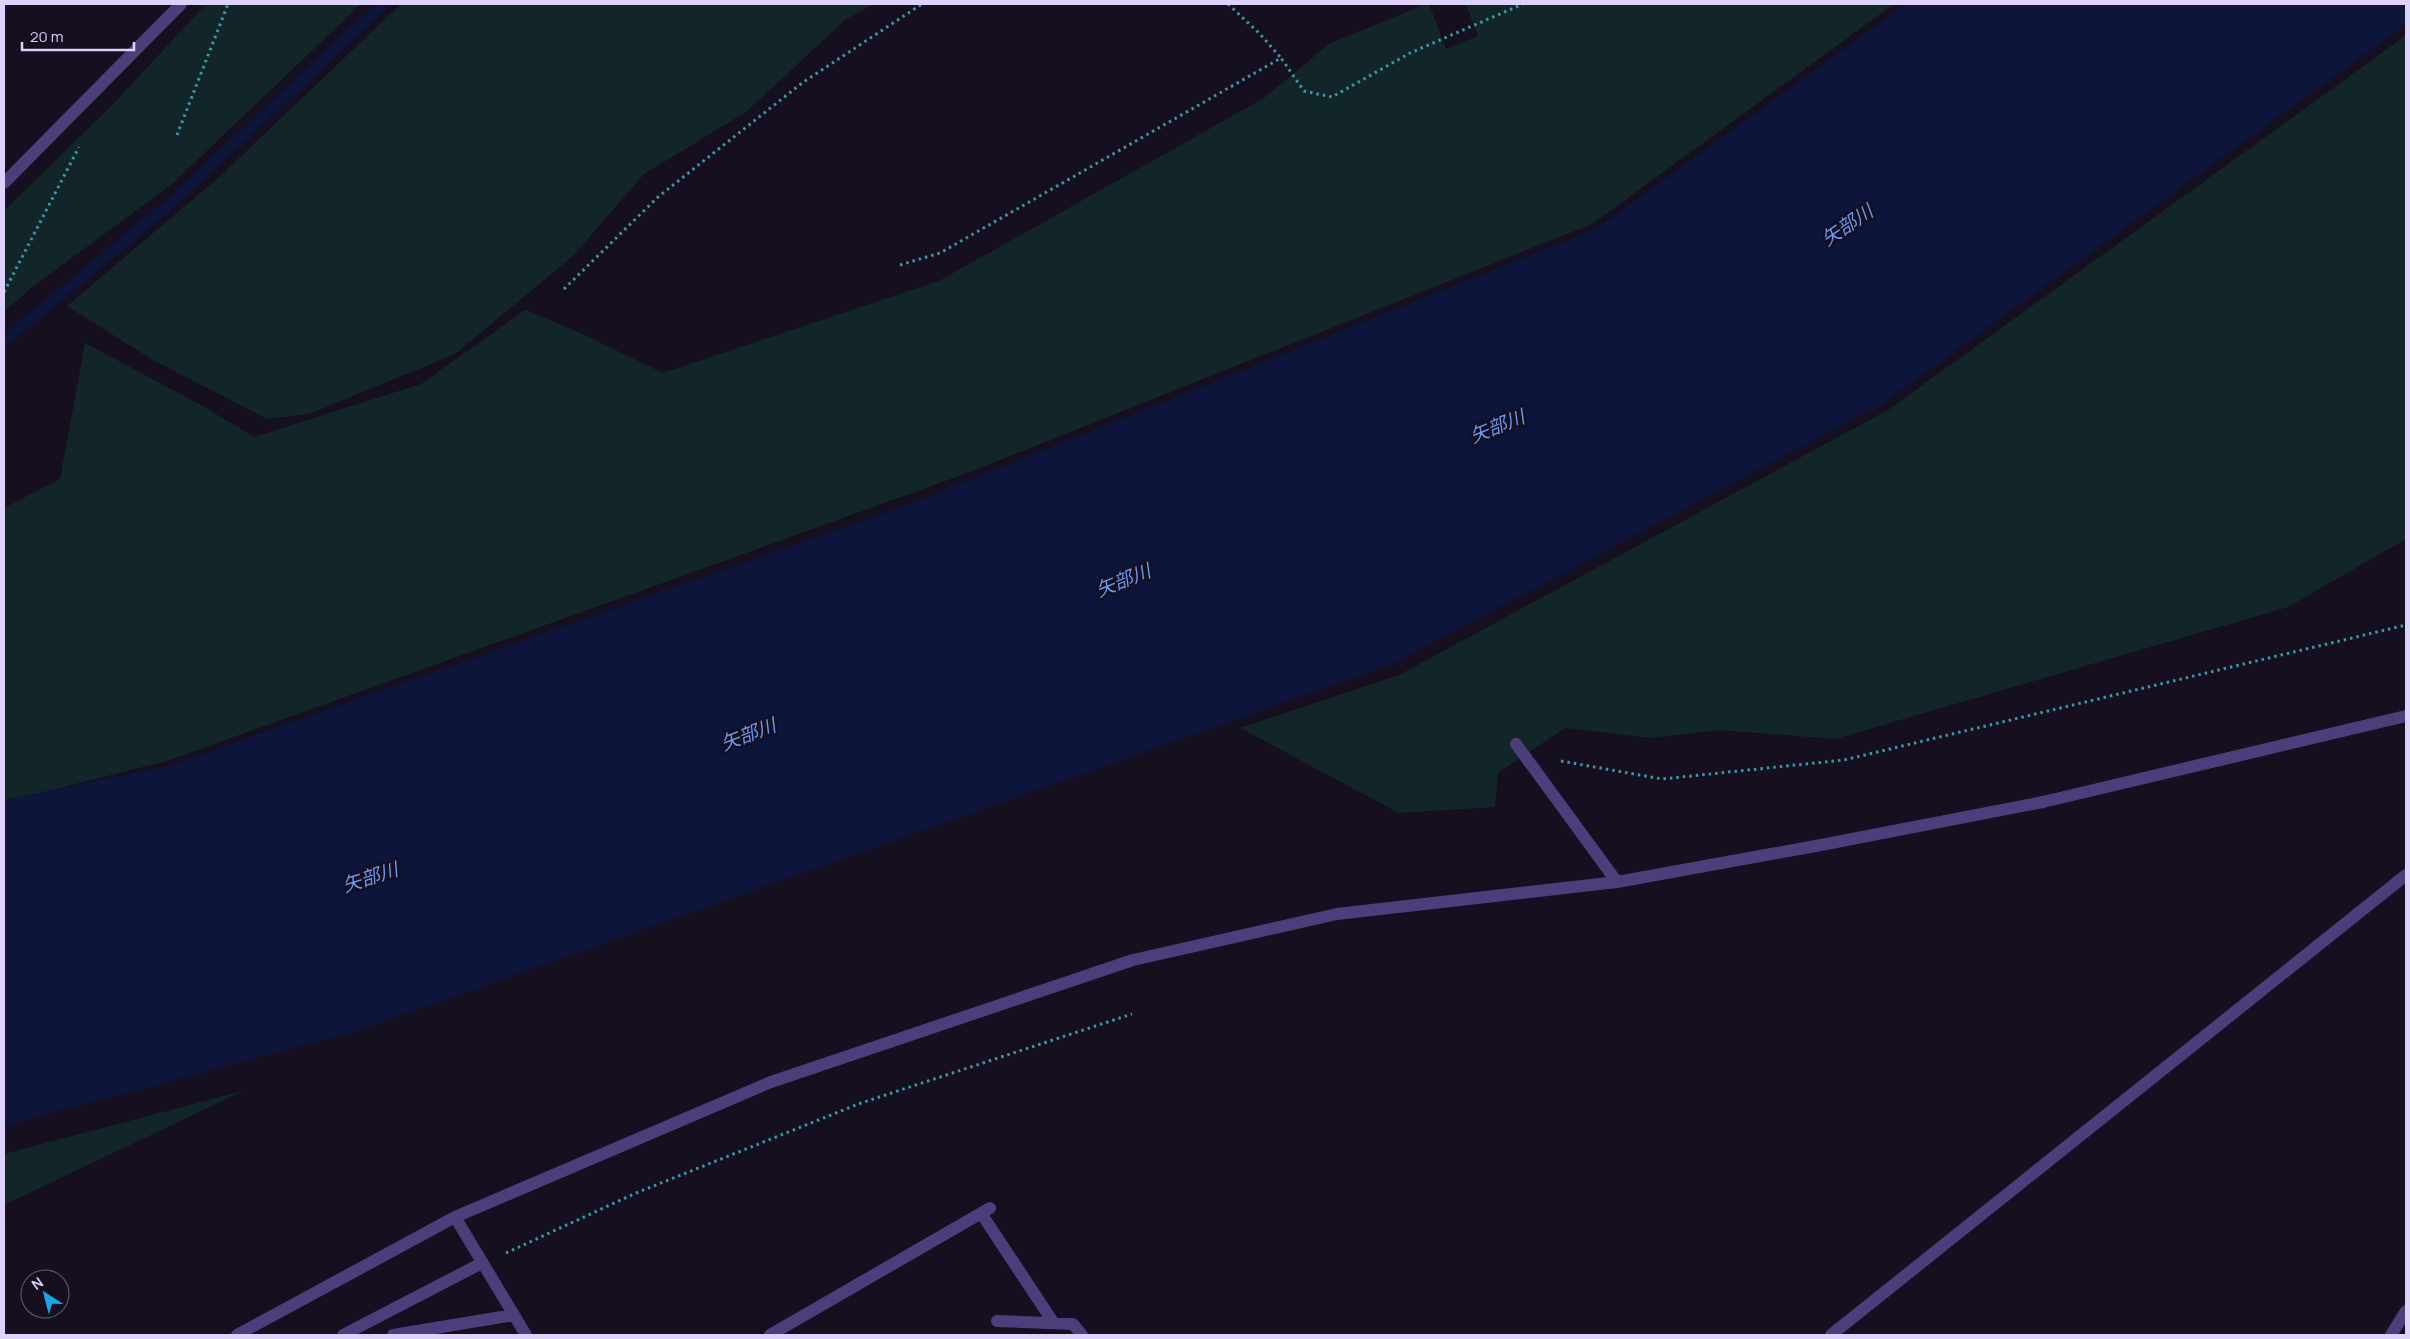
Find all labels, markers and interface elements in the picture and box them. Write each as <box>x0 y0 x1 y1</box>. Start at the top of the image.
scale bar <box>22 20 135 52</box>
text: 20 m <box>30 26 63 47</box>
water label: 矢部川 <box>1816 197 1880 252</box>
water label: 矢部川 <box>1466 403 1530 449</box>
water label: 矢部川 <box>1092 557 1156 603</box>
water label: 矢部川 <box>717 711 781 756</box>
water label: 矢部川 <box>339 855 403 898</box>
north arrow <box>20 1269 70 1319</box>
text: N <box>27 1272 47 1294</box>

